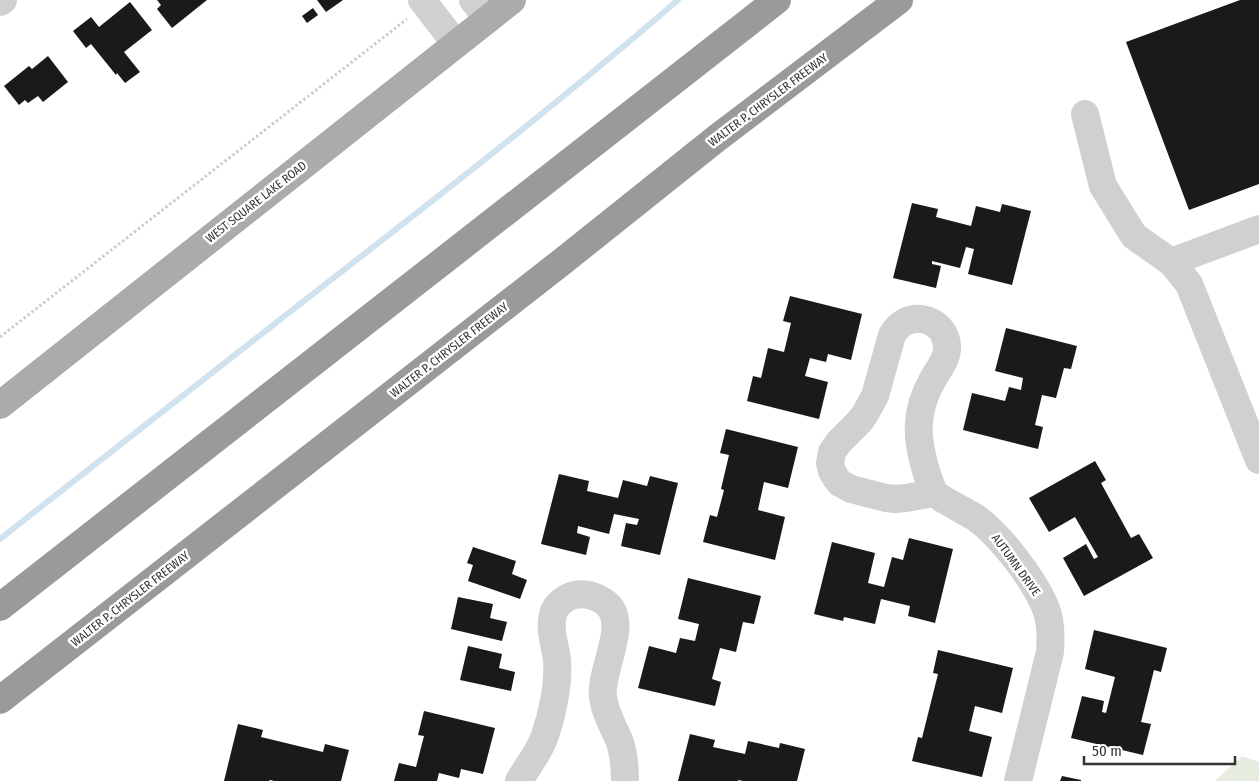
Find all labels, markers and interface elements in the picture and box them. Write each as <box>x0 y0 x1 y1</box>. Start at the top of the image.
street label: WALTER P. CHRYSLER FREEWAY <box>706 51 830 149</box>
street label: WEST SQUARE LAKE ROAD <box>203 158 309 246</box>
street label: WALTER P. CHRYSLER FREEWAY <box>387 300 511 400</box>
street label: AUTUMN DRIVE <box>989 531 1043 599</box>
street label: WALTER P. CHRYSLER FREEWAY <box>68 549 192 649</box>
scale bar <box>1084 734 1235 766</box>
text: 50 m <box>1092 742 1122 760</box>

